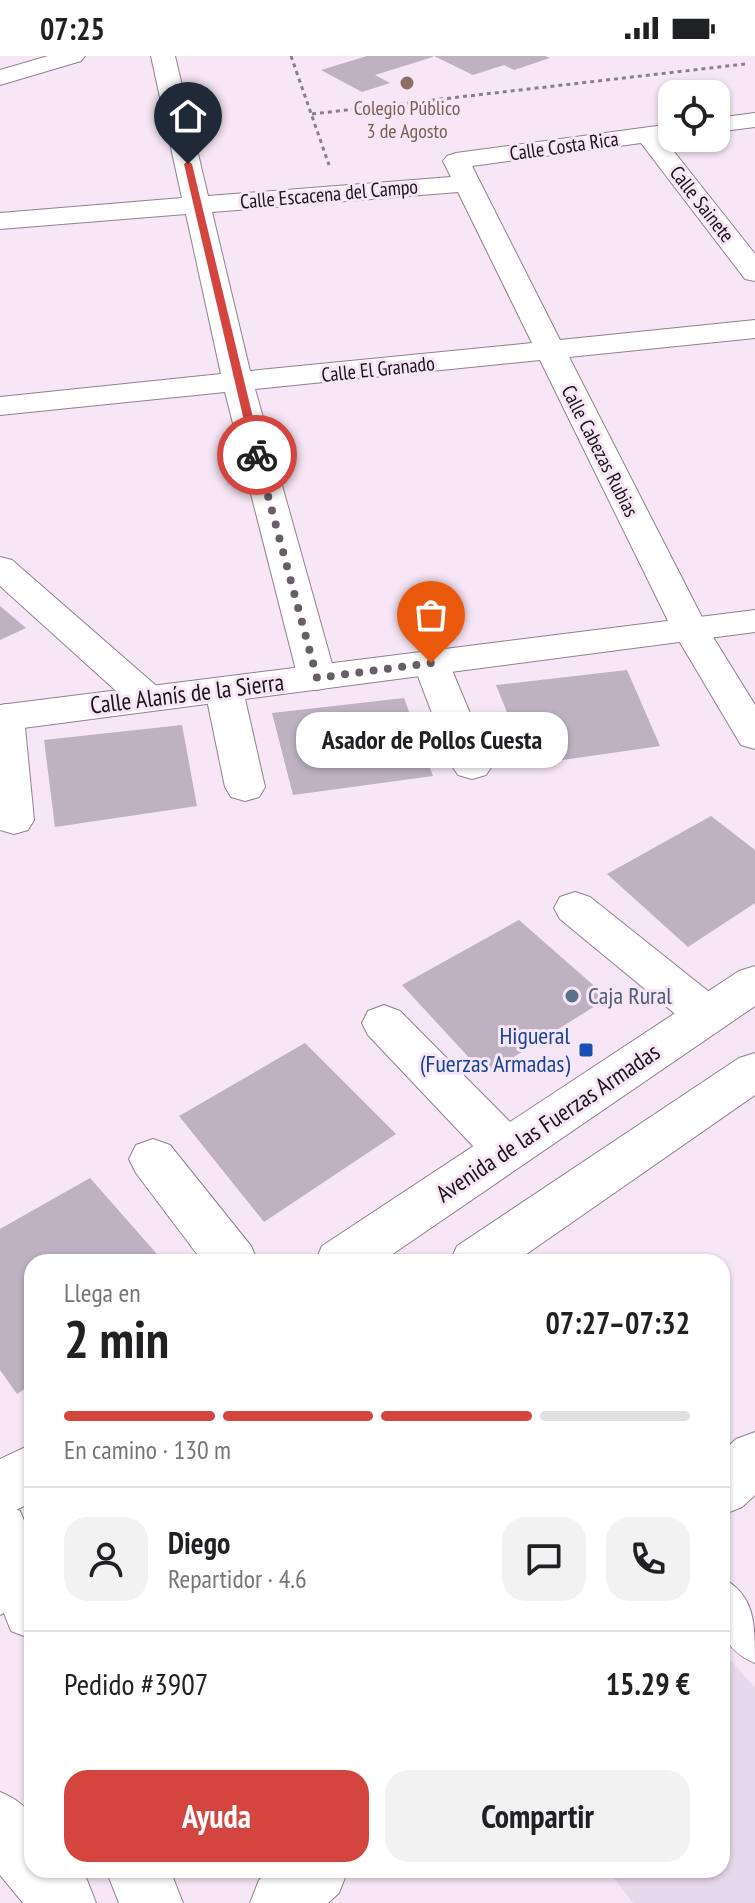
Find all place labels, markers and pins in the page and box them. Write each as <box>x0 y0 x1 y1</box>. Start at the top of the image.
marker: Colegio Público 3 de Agosto <box>398 74 416 92</box>
pin <box>154 82 222 164</box>
place label: Colegio Público 3 de Agosto <box>354 95 460 144</box>
pin <box>397 581 465 663</box>
callout: Asador de Pollos Cuesta <box>295 711 567 767</box>
place label: Caja Rural <box>588 980 672 1011</box>
marker: Caja Rural <box>563 987 581 1005</box>
place label: Higueral (Fuerzas Armadas) <box>420 1020 570 1079</box>
marker: Higueral (Fuerzas Armadas) <box>577 1041 595 1059</box>

